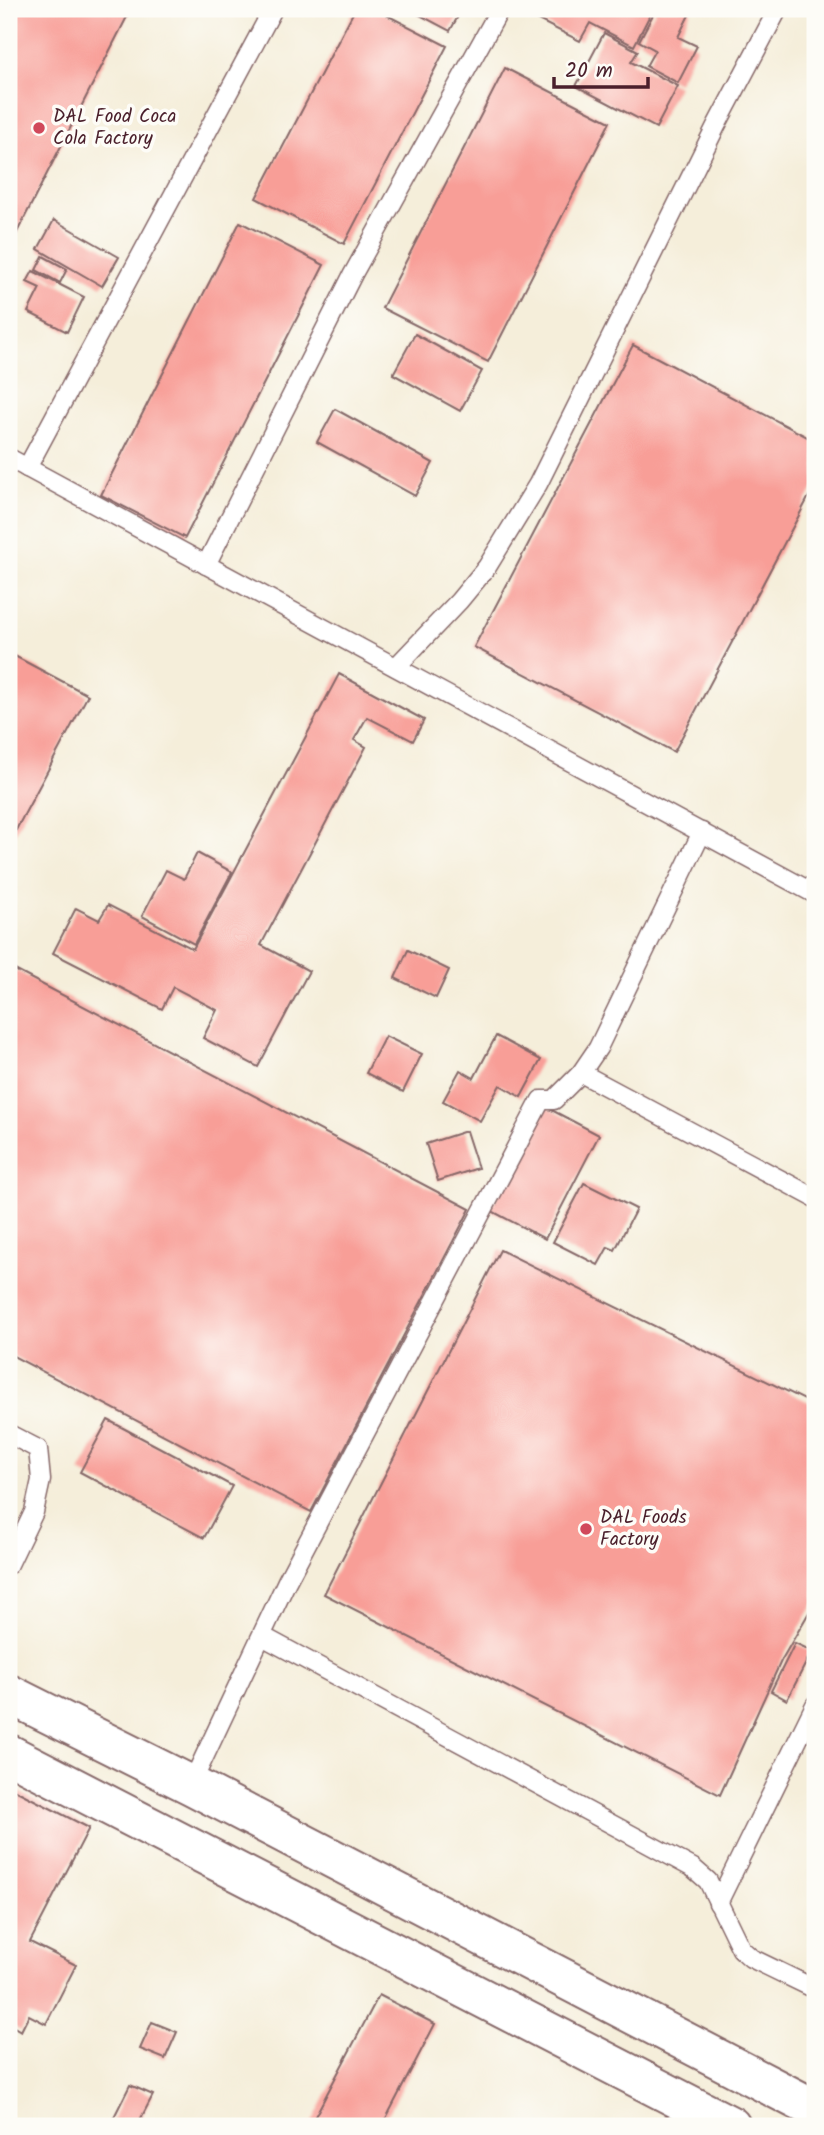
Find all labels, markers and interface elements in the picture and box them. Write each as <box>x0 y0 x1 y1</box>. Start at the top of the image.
scale bar <box>554 46 649 90</box>
text: 20 m <box>565 55 613 88</box>
place label: DAL Food Coca Cola Factory <box>53 102 176 154</box>
marker: DAL Food Coca Cola Factory <box>31 120 47 136</box>
place label: DAL Foods Factory <box>600 1503 687 1555</box>
marker: DAL Foods Factory <box>578 1521 594 1537</box>

